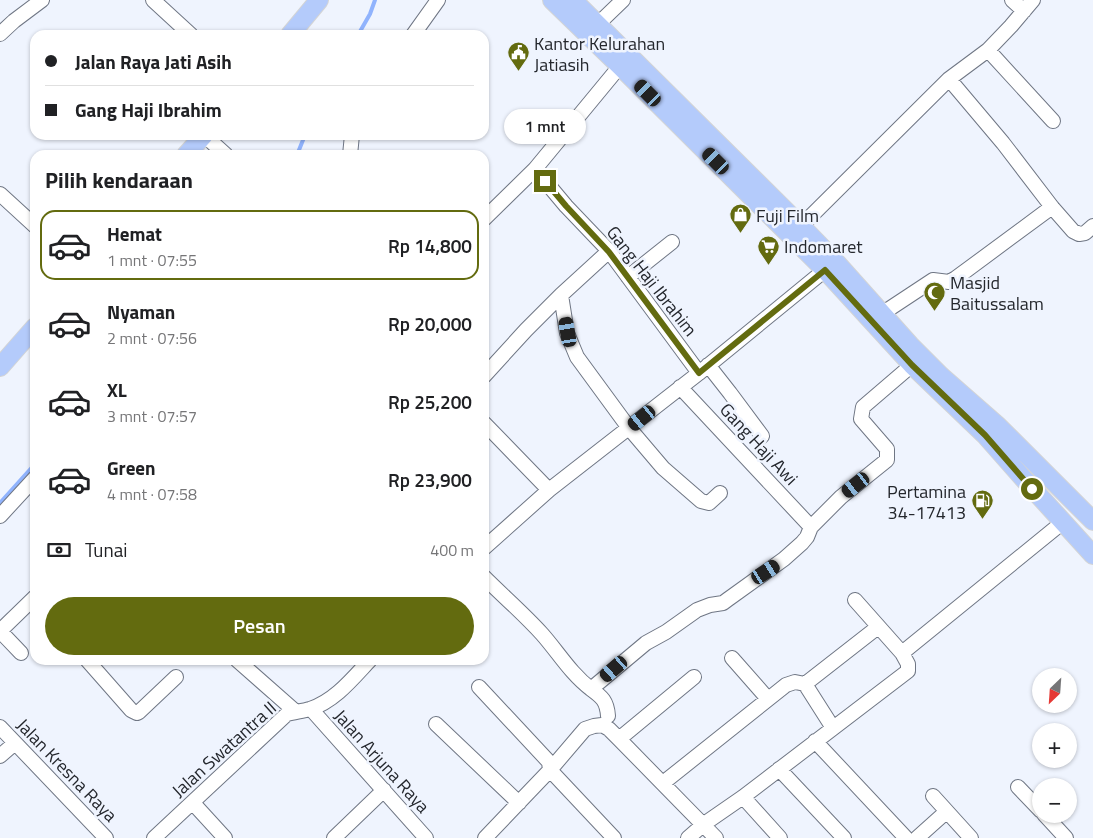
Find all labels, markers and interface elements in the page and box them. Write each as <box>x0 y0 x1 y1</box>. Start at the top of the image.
place label: Kantor Kelurahan Jatiasih <box>534 30 665 78</box>
public building icon: Kantor Kelurahan Jatiasih <box>506 41 530 72</box>
text: Jalan Raya Jati Asih <box>75 47 232 76</box>
car <box>632 77 663 109</box>
text: Gang Haji Ibrahim <box>75 95 222 124</box>
callout: 1 mnt <box>504 109 586 144</box>
text: 1 mnt <box>525 114 565 138</box>
car <box>700 145 731 177</box>
text: Pilih kendaraan <box>45 163 193 197</box>
route end <box>534 170 556 192</box>
place label: Fuji Film <box>756 202 819 229</box>
shop icon: Fuji Film <box>728 203 752 234</box>
text: Hemat <box>107 219 162 248</box>
street label: Gang Haji Ibrahim <box>600 220 704 342</box>
icon: car <box>47 223 92 268</box>
text: Rp 14,800 <box>388 231 472 260</box>
place label: Indomaret <box>784 233 863 260</box>
supermarket icon: Indomaret <box>756 234 780 265</box>
text: 1 mnt · 07:55 <box>107 248 197 272</box>
place label: Masjid Baitussalam <box>950 269 1044 317</box>
mosque icon: Masjid Baitussalam <box>922 280 946 311</box>
text: Nyaman <box>107 297 175 326</box>
icon: car <box>47 301 92 346</box>
text: Rp 20,000 <box>388 309 472 338</box>
car <box>558 316 577 348</box>
text: 2 mnt · 07:56 <box>107 326 197 350</box>
text: XL <box>107 375 127 404</box>
icon: car <box>47 379 92 424</box>
text: Rp 25,200 <box>388 387 472 416</box>
street label: Gang Haji Awi <box>714 397 804 491</box>
car <box>625 403 658 433</box>
text: 3 mnt · 07:57 <box>107 404 197 428</box>
text: Green <box>107 453 156 482</box>
icon: car <box>47 457 92 502</box>
text: Rp 23,900 <box>388 465 472 494</box>
car <box>839 470 872 500</box>
place label: Pertamina 34-17413 <box>887 478 966 526</box>
route start <box>1021 478 1043 500</box>
text: 4 mnt · 07:58 <box>107 482 197 506</box>
fuel station icon: Pertamina 34-17413 <box>970 489 994 520</box>
text: Tunai <box>85 535 127 564</box>
icon: cash <box>45 536 73 564</box>
text: 400 m <box>430 538 474 562</box>
car <box>749 558 782 586</box>
button: Pesan <box>45 597 474 655</box>
car <box>597 653 630 685</box>
north arrow <box>1032 668 1078 712</box>
map controls <box>1032 668 1077 823</box>
street label: Jalan Swatantra II <box>166 695 282 803</box>
street label: Jalan Arjuna Raya <box>328 703 436 819</box>
street label: Jalan Kresna Raya <box>10 712 124 828</box>
button: + <box>1032 723 1077 768</box>
button: − <box>1032 778 1077 823</box>

